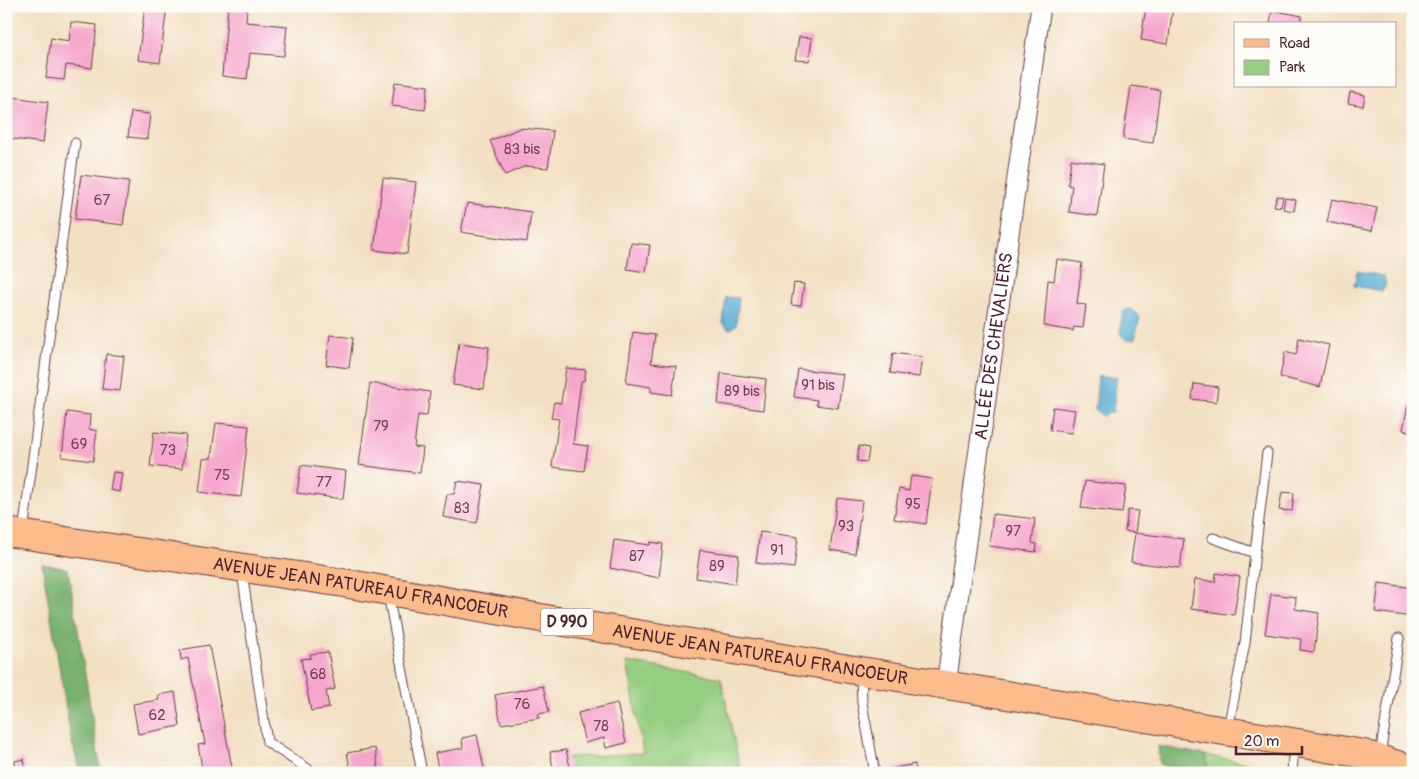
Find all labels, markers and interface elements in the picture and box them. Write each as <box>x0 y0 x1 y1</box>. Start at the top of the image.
legend <box>1234 22 1396 88</box>
text: Road <box>1279 34 1310 53</box>
text: Park <box>1279 58 1306 77</box>
house number: 83 bis <box>504 140 540 159</box>
house number: 67 <box>94 191 110 210</box>
street label: ALLÉE DES CHEVALIERS <box>969 251 1018 441</box>
house number: 91 bis <box>801 376 835 395</box>
house number: 89 bis <box>724 382 760 401</box>
house number: 79 <box>373 417 389 436</box>
house number: 69 <box>71 435 87 454</box>
house number: 73 <box>160 441 176 460</box>
house number: 75 <box>214 466 230 485</box>
house number: 77 <box>316 473 332 492</box>
house number: 95 <box>905 495 921 514</box>
house number: 83 <box>454 499 470 518</box>
house number: 93 <box>838 517 854 536</box>
house number: 97 <box>1005 522 1021 541</box>
house number: 91 <box>770 541 784 560</box>
house number: 87 <box>629 547 645 566</box>
street label: AVENUE JEAN PATUREAU FRANCOEUR <box>211 552 510 624</box>
house number: 89 <box>709 557 725 576</box>
road number: D 990 <box>541 608 593 636</box>
street label: AVENUE JEAN PATUREAU FRANCOEUR <box>611 619 910 690</box>
house number: 68 <box>310 665 327 684</box>
house number: 76 <box>514 695 530 714</box>
house number: 62 <box>148 706 166 725</box>
house number: 78 <box>593 717 609 736</box>
scale bar <box>1236 724 1303 756</box>
text: 20 m <box>1244 732 1279 751</box>

